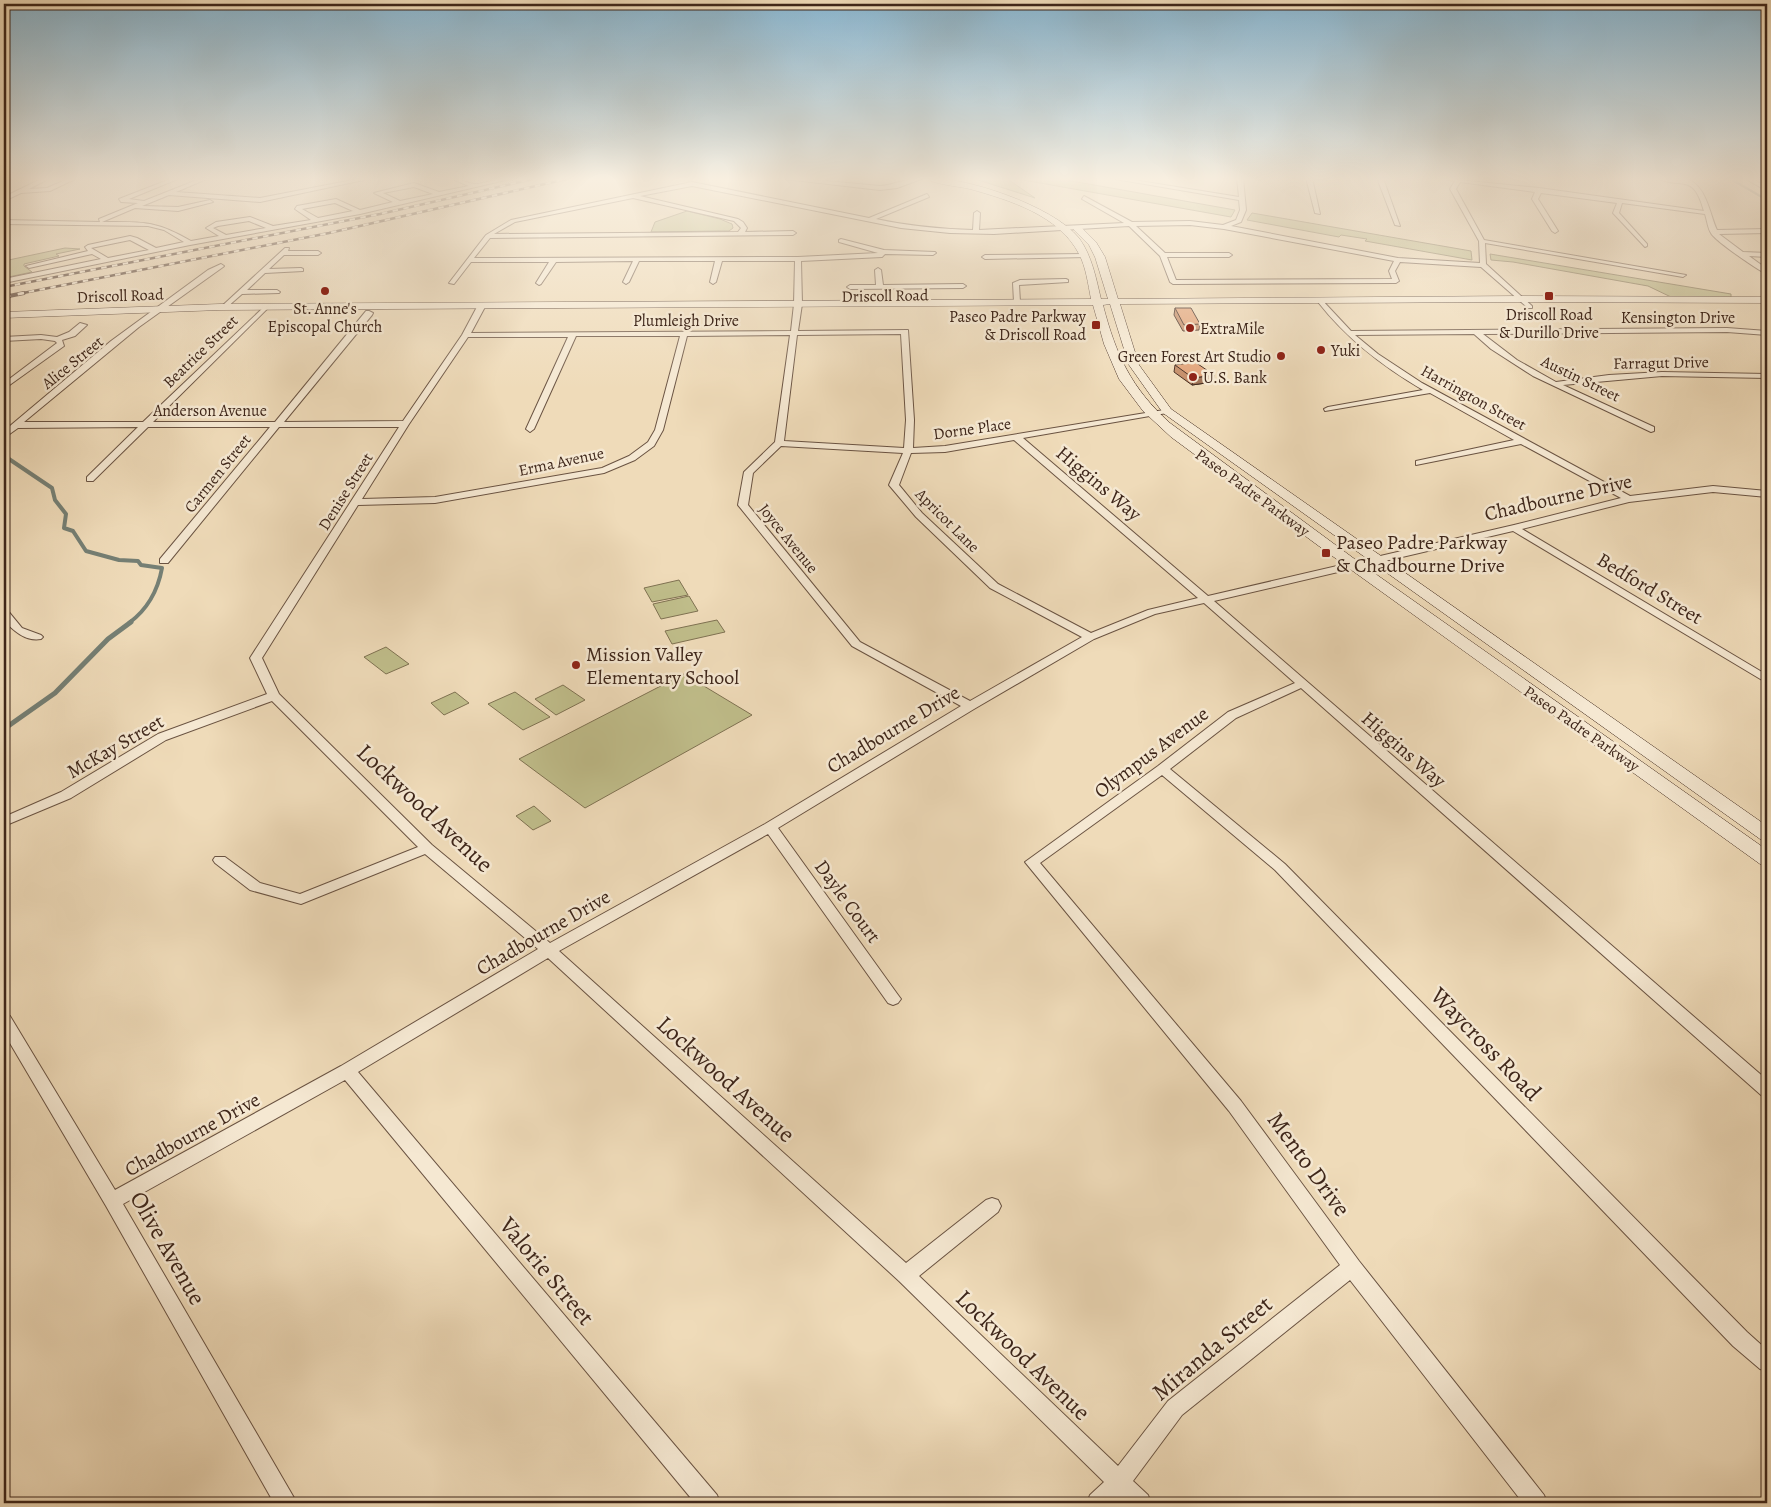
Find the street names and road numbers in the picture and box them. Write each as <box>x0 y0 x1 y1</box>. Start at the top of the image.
street label: Driscoll Road <box>76 283 164 309</box>
street label: Driscoll Road <box>841 284 929 308</box>
street label: Kensington Drive <box>1621 307 1735 329</box>
street label: Beatrice Street <box>158 310 243 393</box>
street label: Plumleigh Drive <box>633 310 739 332</box>
street label: Alice Street <box>36 331 108 395</box>
street label: Austin Street <box>1537 350 1624 407</box>
street label: Farragut Drive <box>1613 351 1709 375</box>
street label: Harrington Street <box>1417 360 1530 436</box>
street label: Anderson Avenue <box>152 400 267 422</box>
street label: Dorne Place <box>932 413 1012 445</box>
street label: Carmen Street <box>179 430 256 518</box>
street label: Higgins Way <box>1050 440 1148 528</box>
street label: Erma Avenue <box>517 442 606 482</box>
street label: Paseo Padre Parkway <box>1191 444 1315 542</box>
street label: Denise Street <box>313 448 378 535</box>
street label: Chadbourne Drive <box>1482 467 1635 528</box>
street label: Apricot Lane <box>910 483 984 558</box>
street label: Joyce Avenue <box>753 499 823 578</box>
street label: Bedford Street <box>1592 546 1708 631</box>
street label: Chadbourne Drive <box>822 679 965 780</box>
street label: Paseo Padre Parkway <box>1519 681 1645 778</box>
street label: Olympus Avenue <box>1088 700 1214 804</box>
street label: Higgins Way <box>1356 705 1453 794</box>
street label: McKay Street <box>62 708 169 785</box>
street label: Lockwood Avenue <box>350 736 500 880</box>
street label: Dayle Court <box>808 854 887 949</box>
street label: Chadbourne Drive <box>471 883 615 982</box>
street label: Waycross Road <box>1423 979 1549 1108</box>
street label: Lockwood Avenue <box>650 1008 802 1150</box>
street label: Chadbourne Drive <box>120 1086 265 1183</box>
street label: Mento Drive <box>1260 1105 1358 1223</box>
street label: Olive Avenue <box>123 1185 213 1311</box>
street label: Valorie Street <box>492 1209 602 1332</box>
street label: Lockwood Avenue <box>949 1282 1097 1428</box>
street label: Miranda Street <box>1145 1288 1279 1408</box>

